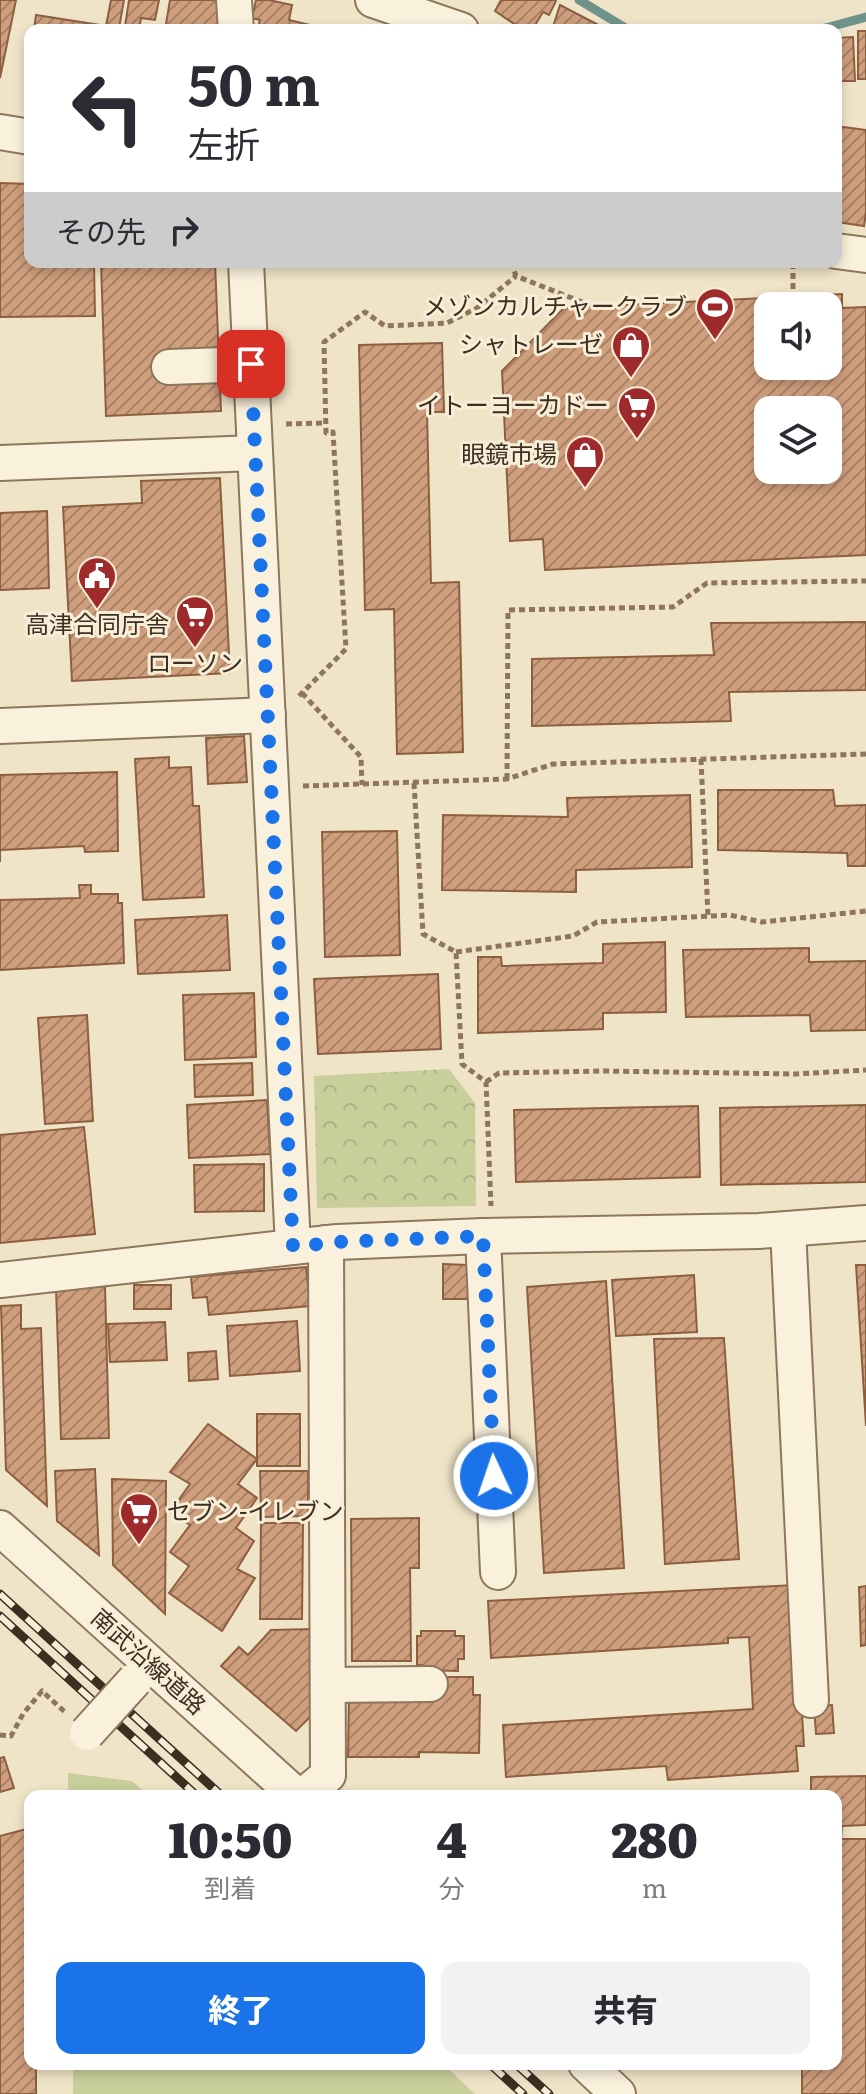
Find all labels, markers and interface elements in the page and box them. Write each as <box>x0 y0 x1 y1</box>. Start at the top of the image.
text: 50 m <box>188 40 320 123</box>
icon: left <box>56 56 160 160</box>
text: 左折 <box>188 116 260 169</box>
text: その先 <box>56 208 146 252</box>
icon: right <box>162 208 206 252</box>
sports icon: メゾンカルチャークラブ <box>694 286 736 341</box>
place label: メゾンカルチャークラブ <box>423 287 687 322</box>
map controls <box>754 292 842 484</box>
button: sound <box>754 292 842 380</box>
shop icon: シャトレーゼ <box>610 324 652 379</box>
place label: シャトレーゼ <box>459 325 603 360</box>
pin <box>217 330 285 398</box>
icon: arrive <box>229 342 273 386</box>
supermarket icon: イトーヨーカドー <box>616 385 658 440</box>
place label: イトーヨーカドー <box>417 386 609 421</box>
button: layers <box>754 396 842 484</box>
shop icon: 眼鏡市場 <box>564 434 606 489</box>
place label: 眼鏡市場 <box>461 435 557 470</box>
public building icon: 高津合同庁舎 <box>76 555 118 610</box>
supermarket icon: ローソン <box>174 594 216 649</box>
place label: 高津合同庁舎 <box>25 605 169 640</box>
place label: ローソン <box>147 644 243 679</box>
position arrow <box>452 1434 536 1518</box>
supermarket icon: セブン-イレブン <box>118 1491 160 1546</box>
place label: セブン-イレブン <box>167 1492 344 1527</box>
street label: 南武沿線道路 <box>84 1599 215 1721</box>
text: 10:50 <box>168 1802 292 1873</box>
text: 4 <box>437 1802 467 1873</box>
text: 280 <box>611 1802 698 1873</box>
text: 到着 <box>204 1867 256 1906</box>
text: 分 <box>439 1867 465 1906</box>
text: m <box>642 1867 667 1906</box>
button: 終了 <box>56 1962 425 2054</box>
button: 共有 <box>441 1962 810 2054</box>

